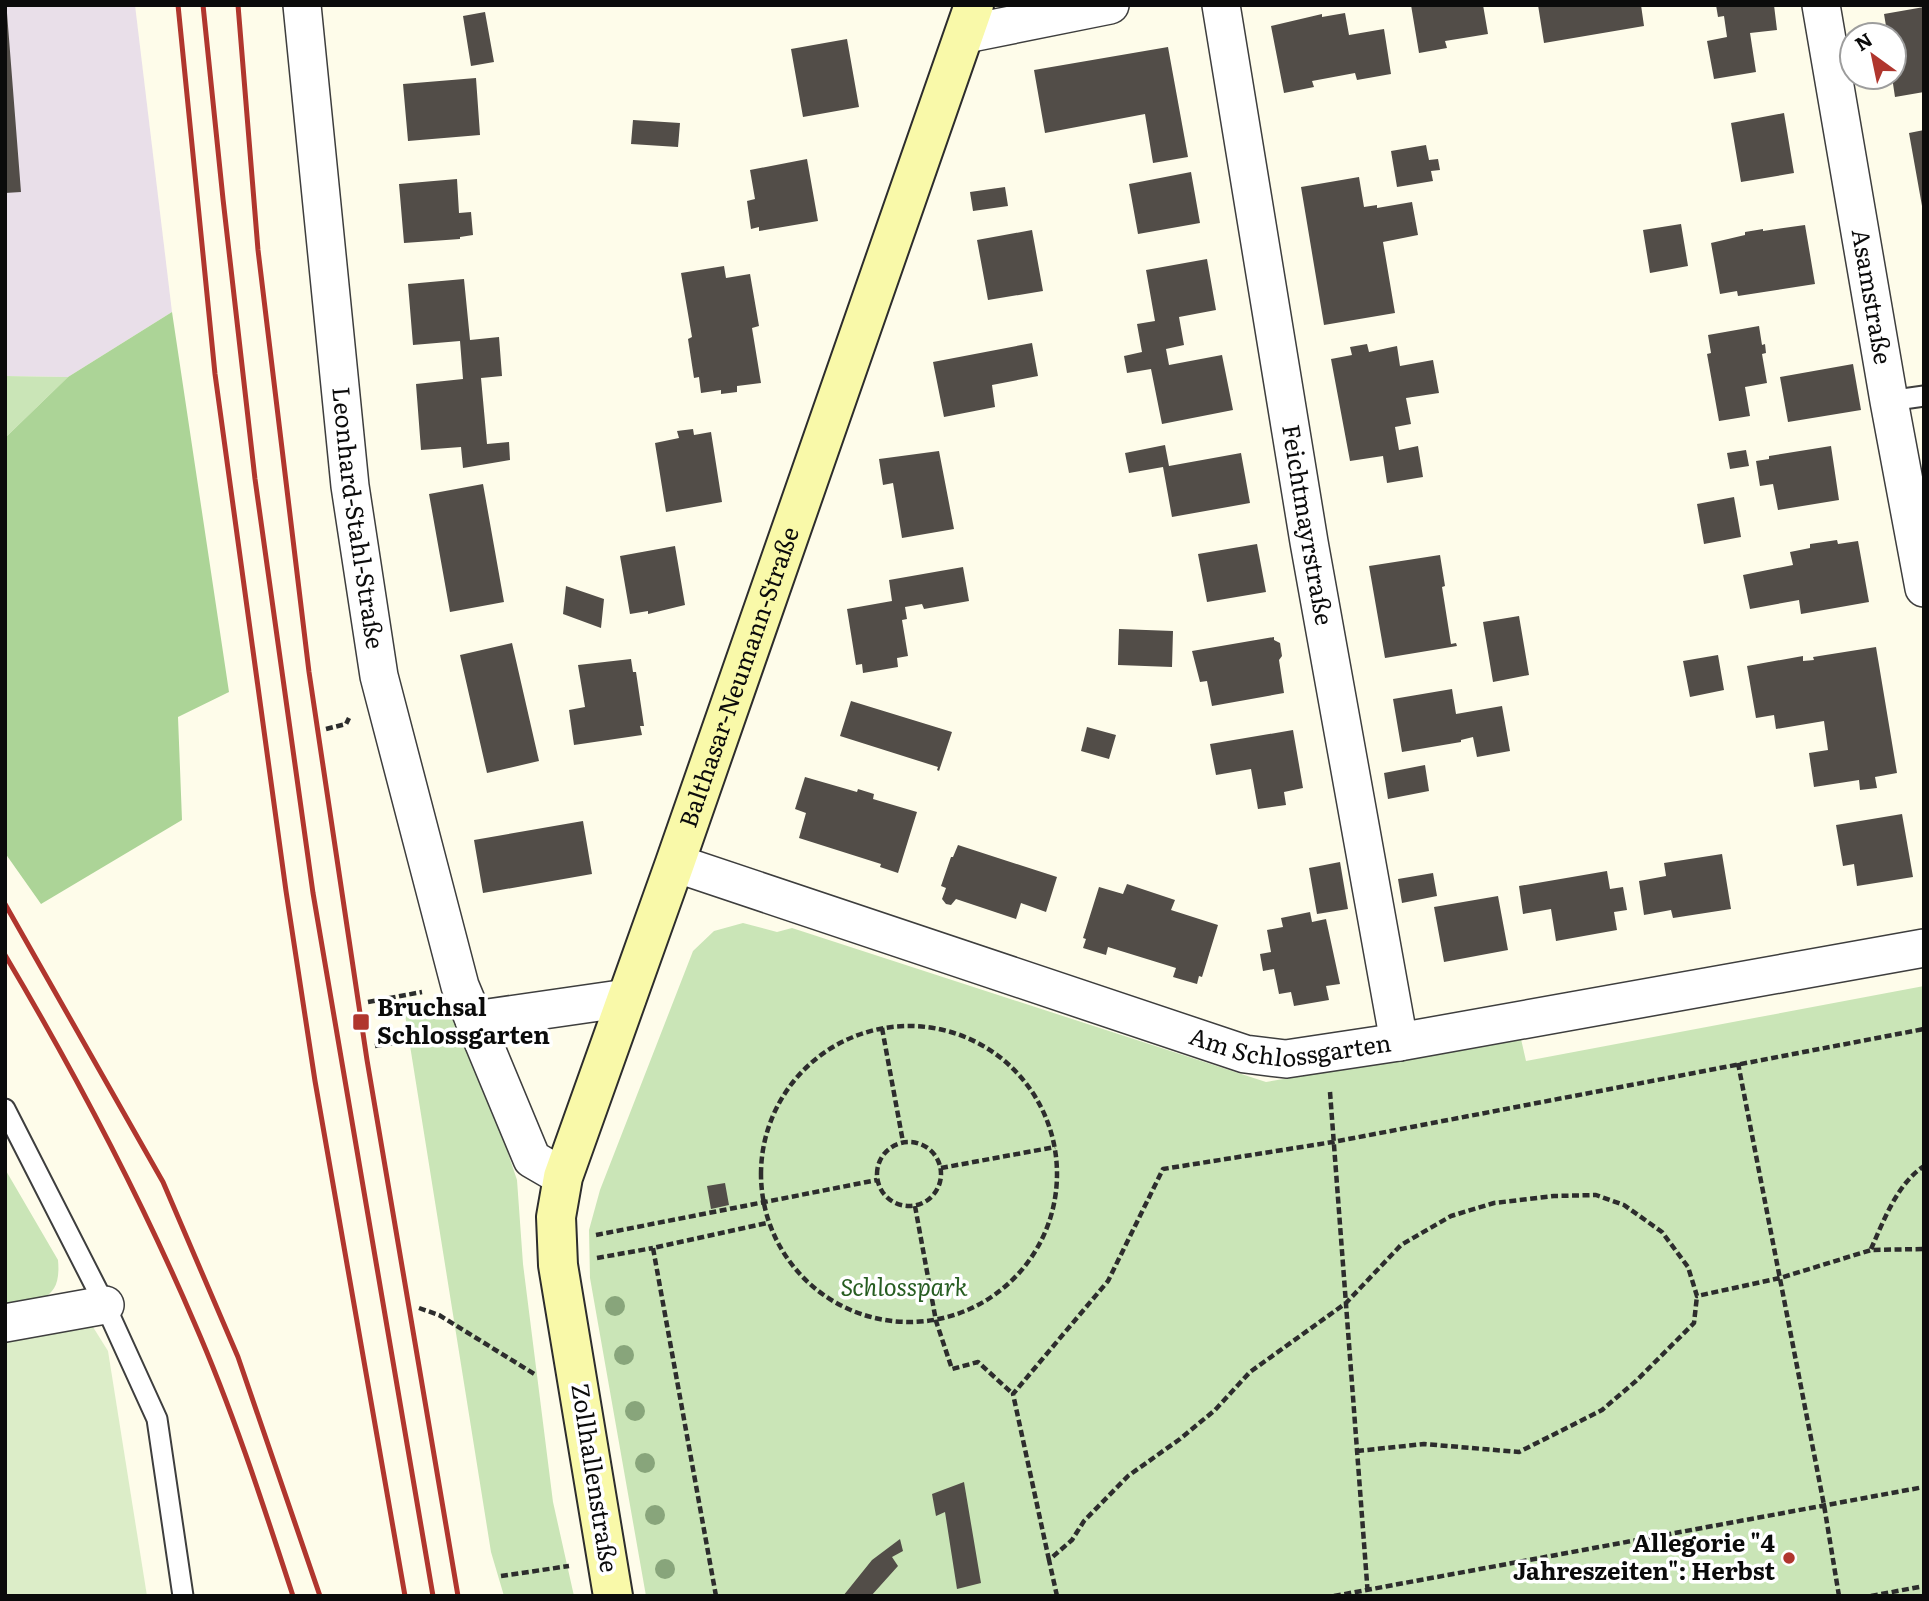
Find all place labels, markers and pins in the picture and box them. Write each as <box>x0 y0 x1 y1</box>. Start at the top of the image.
place label: Bruchsal Schlossgarten <box>377 988 550 1051</box>
marker: Bruchsal Schlossgarten <box>351 1012 371 1032</box>
place label: Allegorie "4 Jahreszeiten": Herbst <box>1513 1524 1776 1587</box>
marker: Allegorie "4 Jahreszeiten": Herbst <box>1781 1550 1797 1566</box>

